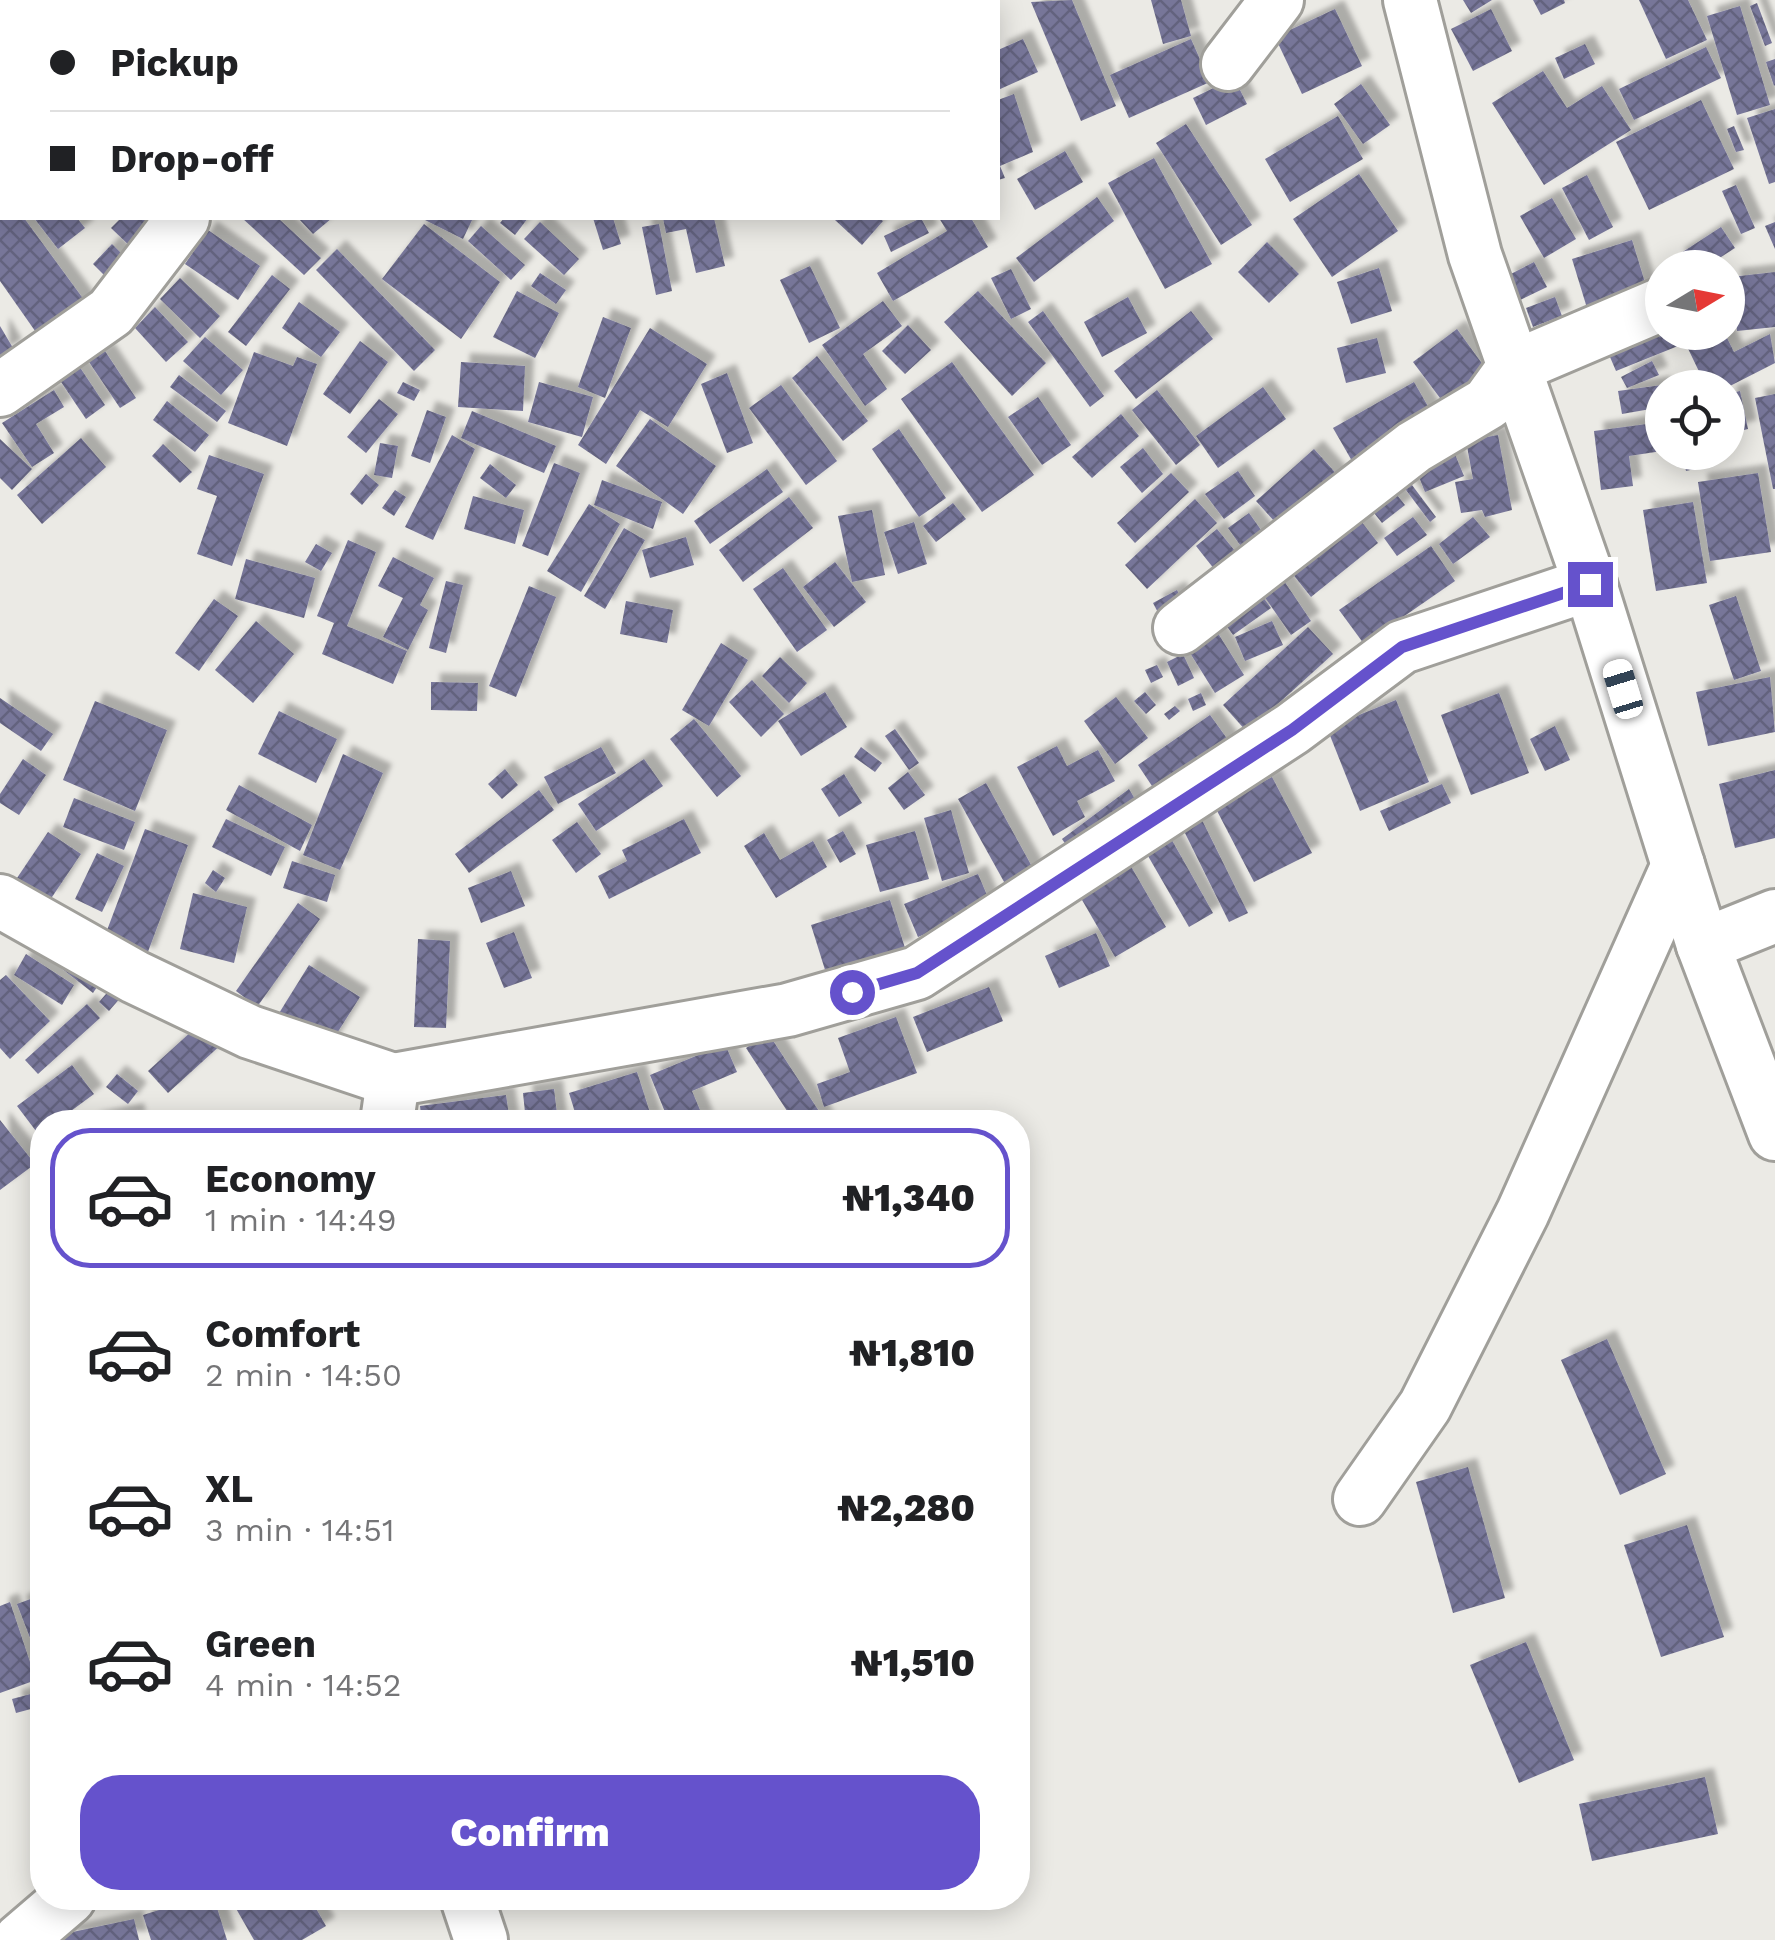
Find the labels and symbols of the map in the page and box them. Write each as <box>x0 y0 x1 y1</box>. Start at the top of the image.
north arrow <box>1645 250 1745 350</box>
route end <box>1568 562 1613 607</box>
car <box>1600 656 1646 722</box>
route start <box>830 970 875 1015</box>

